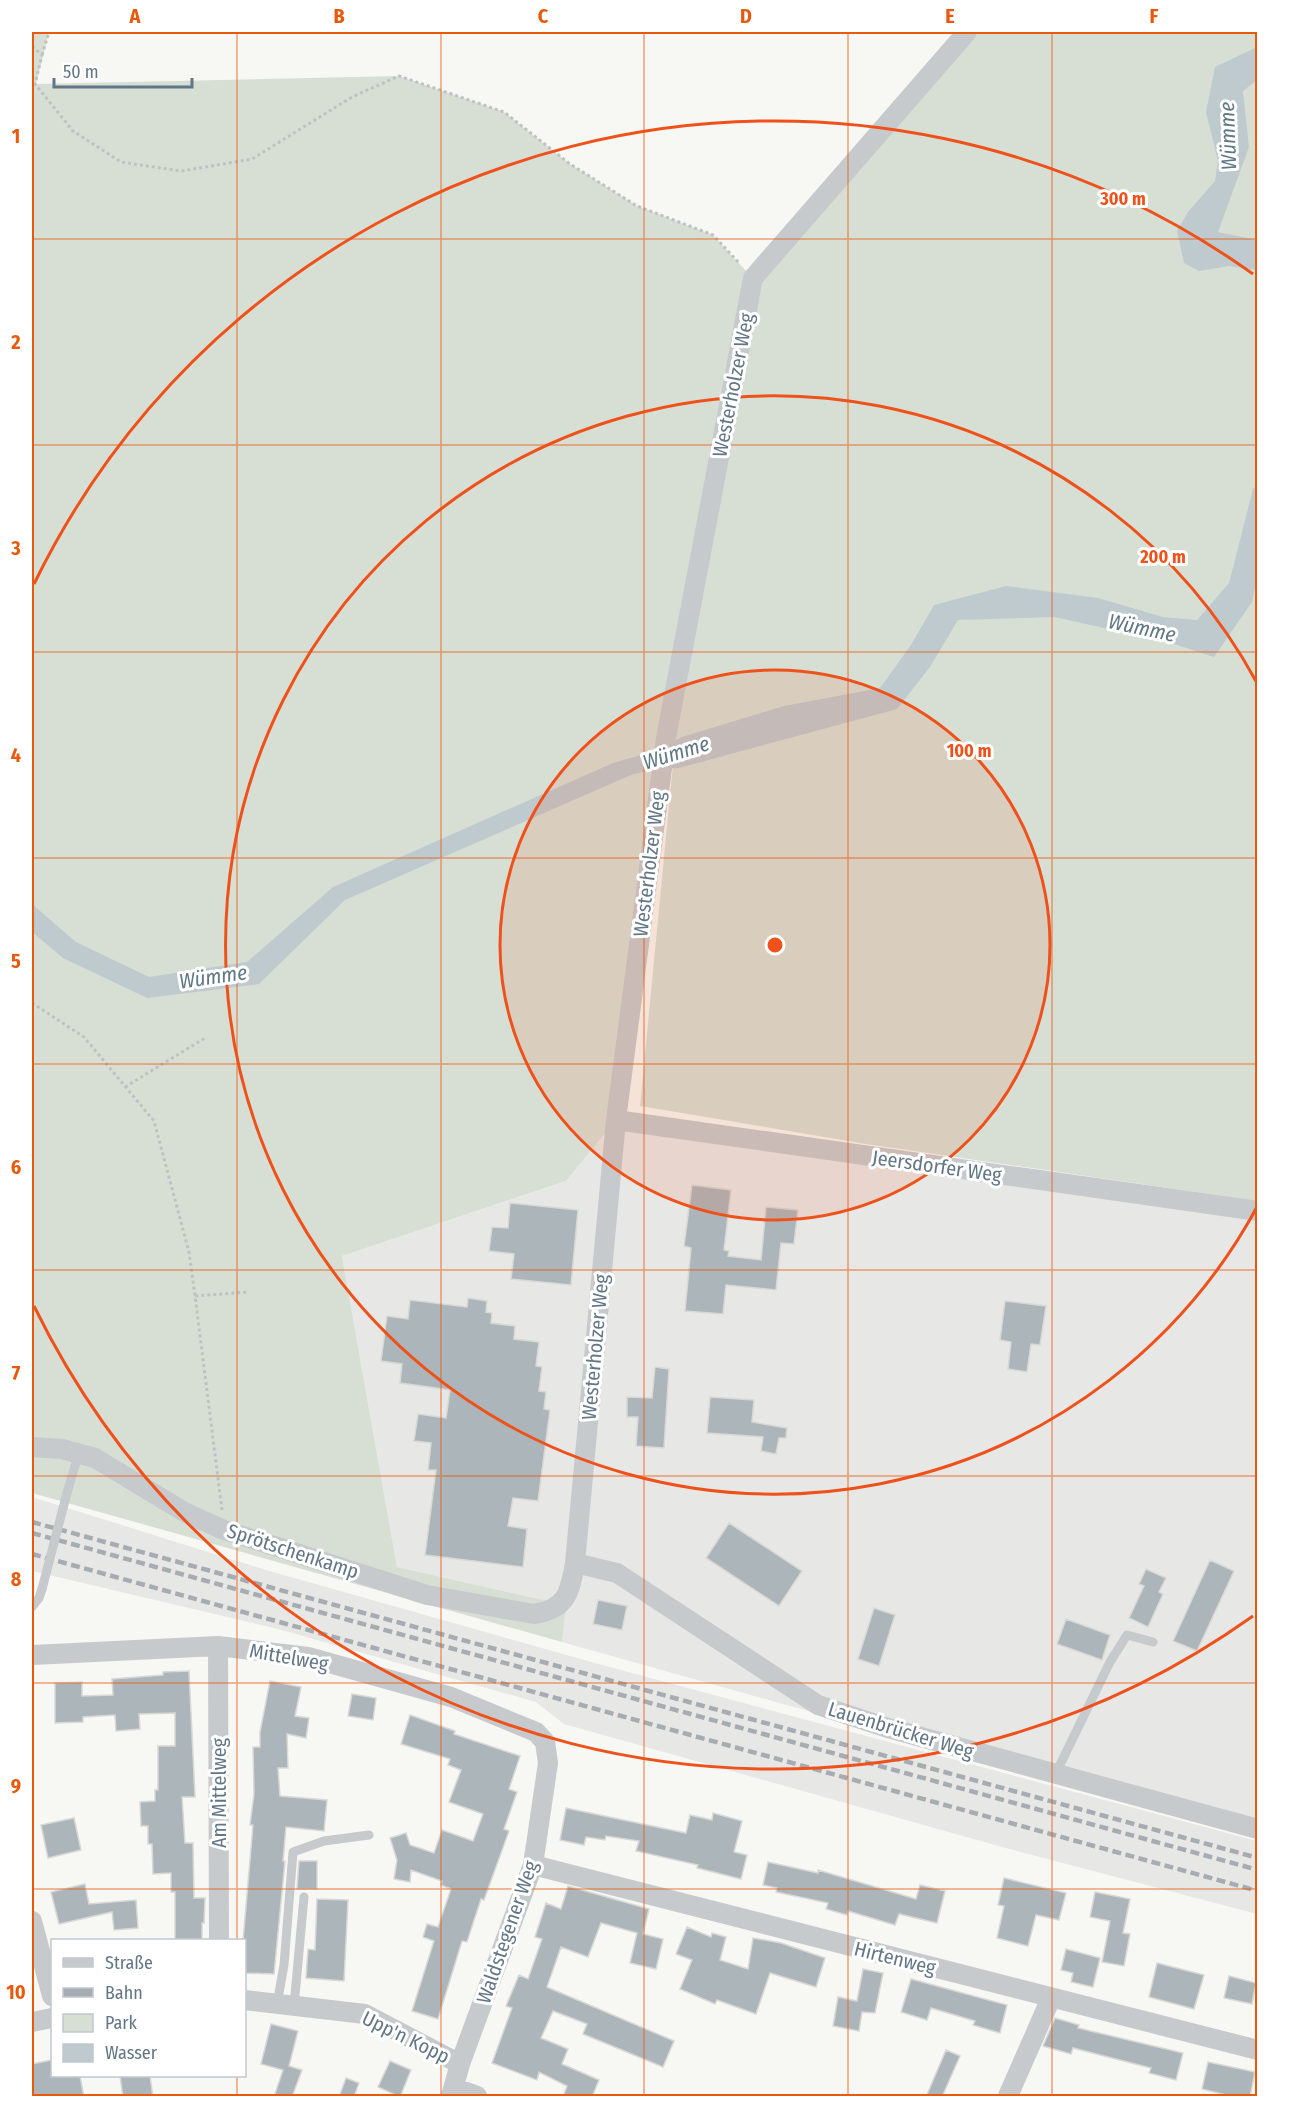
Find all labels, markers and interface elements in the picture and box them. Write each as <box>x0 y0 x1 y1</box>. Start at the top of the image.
text: A <box>129 4 142 28</box>
text: B <box>333 4 345 28</box>
text: C <box>538 4 549 28</box>
text: D <box>740 4 752 28</box>
text: E <box>945 4 955 28</box>
text: F <box>1150 4 1159 28</box>
scale bar <box>54 51 192 89</box>
text: 50 m <box>63 61 99 83</box>
water label: Wümme <box>1214 101 1242 171</box>
text: 1 <box>12 124 20 148</box>
text: 300 m <box>1099 188 1146 210</box>
street label: Westerholzer Weg <box>707 310 759 459</box>
text: 2 <box>10 330 21 354</box>
text: 3 <box>10 536 21 560</box>
text: 200 m <box>1139 546 1186 568</box>
water label: Wümme <box>1106 608 1178 648</box>
water label: Wümme <box>640 731 713 775</box>
text: 100 m <box>947 740 991 762</box>
text: 4 <box>11 743 21 767</box>
street label: Westerholzer Weg <box>628 789 670 938</box>
centre of rings <box>765 935 785 955</box>
text: 5 <box>11 949 21 973</box>
water label: Wümme <box>177 959 249 995</box>
street label: Jeersdorfer Weg <box>871 1145 1004 1187</box>
text: 6 <box>11 1155 21 1179</box>
street label: Westerholzer Weg <box>577 1273 613 1421</box>
text: 7 <box>12 1361 21 1385</box>
street label: Sprötschenkamp <box>224 1518 362 1584</box>
text: 8 <box>11 1567 22 1591</box>
street label: Mittelweg <box>248 1638 331 1676</box>
street label: Lauenbrücker Weg <box>825 1696 977 1764</box>
street label: Am Mittelweg <box>207 1737 231 1848</box>
text: 9 <box>11 1774 21 1798</box>
street label: Waldstegener Weg <box>471 1857 543 2007</box>
street label: Hirtenweg <box>852 1936 939 1980</box>
legend <box>51 1939 246 2077</box>
text: Straße <box>105 1952 153 1974</box>
text: 10 <box>6 1980 26 2004</box>
text: Bahn <box>105 1982 143 2004</box>
street label: Upp'n Kopp <box>358 2006 454 2068</box>
text: Park <box>105 2012 138 2034</box>
text: Wasser <box>105 2042 158 2064</box>

